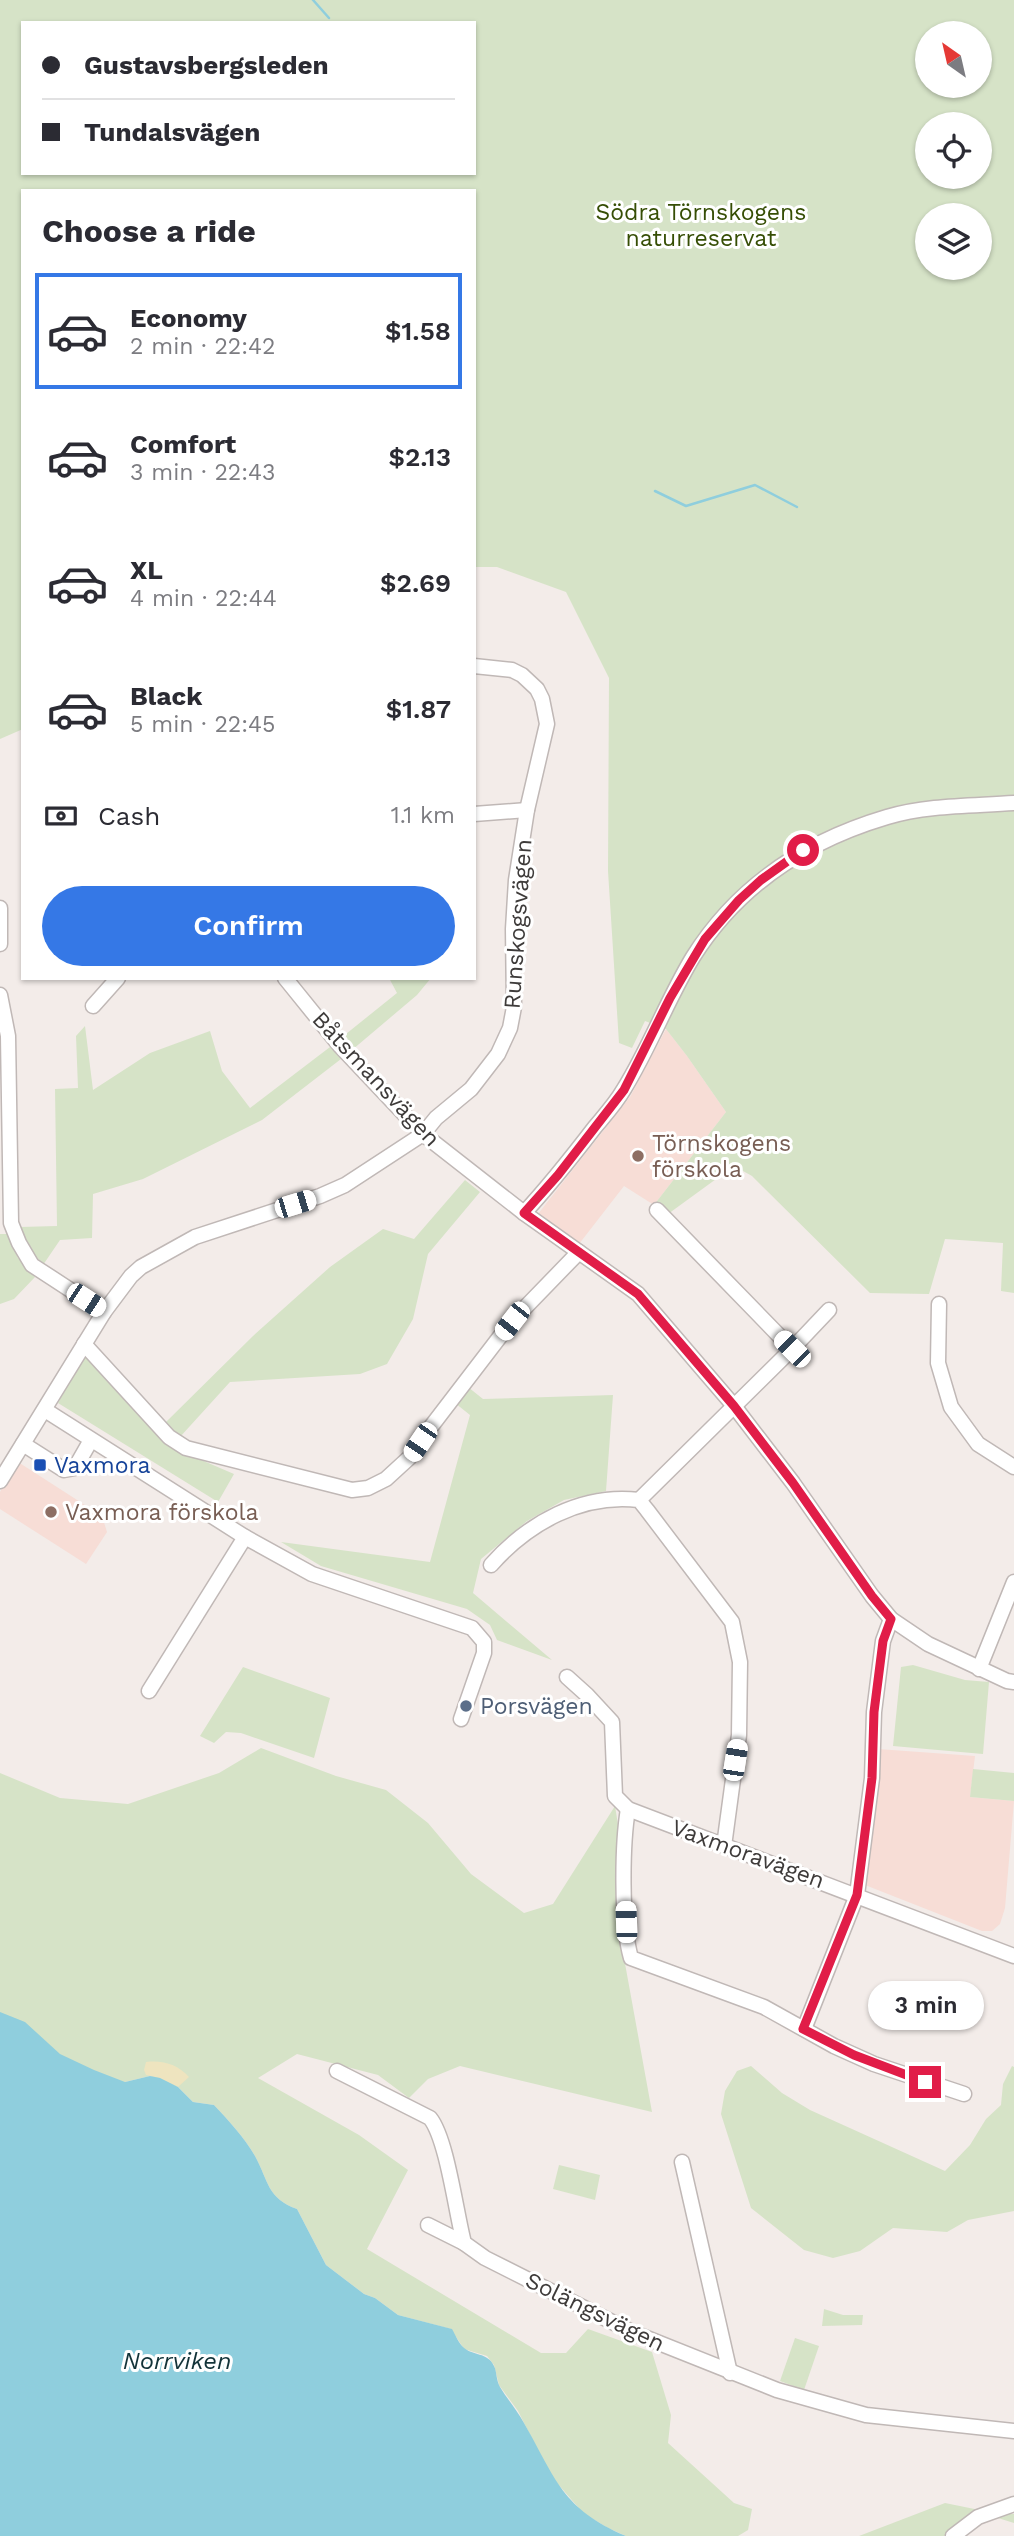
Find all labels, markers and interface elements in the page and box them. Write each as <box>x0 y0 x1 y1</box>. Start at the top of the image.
north arrow <box>915 21 992 98</box>
map controls <box>915 21 992 280</box>
text: Gustavsbergsleden <box>84 50 329 80</box>
button: locate <box>915 112 992 189</box>
text: Tundalsvägen <box>84 117 260 147</box>
park label: Södra Törnskogens naturreservat <box>596 199 806 252</box>
button: layers <box>915 203 992 280</box>
text: Choose a ride <box>42 212 256 250</box>
icon: car <box>46 300 109 363</box>
text: Economy <box>130 303 247 333</box>
text: $1.58 <box>385 316 451 346</box>
text: 2 min · 22:42 <box>130 333 276 360</box>
icon: car <box>46 426 109 489</box>
text: Comfort <box>130 429 236 459</box>
text: $2.13 <box>389 442 451 472</box>
text: 3 min · 22:43 <box>130 459 276 486</box>
icon: car <box>46 552 109 615</box>
text: XL <box>130 555 163 585</box>
text: $2.69 <box>380 568 451 598</box>
text: 4 min · 22:44 <box>130 585 277 612</box>
icon: car <box>46 678 109 741</box>
text: Black <box>130 681 202 711</box>
text: $1.87 <box>386 694 451 724</box>
text: 5 min · 22:45 <box>130 711 275 738</box>
icon: cash <box>42 797 80 835</box>
text: Cash <box>98 801 160 831</box>
text: 1.1 km <box>391 802 455 829</box>
route start <box>787 834 819 866</box>
street label: Runskogsvägen <box>499 838 537 1010</box>
button: Confirm <box>42 886 455 966</box>
street label: Båtsmansvägen <box>307 1006 445 1152</box>
place label: Törnskogens förskola <box>652 1130 791 1183</box>
marker: Törnskogens förskola <box>630 1148 646 1164</box>
car <box>272 1188 319 1220</box>
car <box>63 1280 110 1320</box>
car <box>491 1298 534 1344</box>
car <box>770 1327 815 1371</box>
car <box>400 1419 441 1465</box>
place label: Vaxmora <box>54 1452 151 1479</box>
marker: Vaxmora <box>32 1457 48 1473</box>
place label: Vaxmora förskola <box>65 1499 259 1526</box>
marker: Vaxmora förskola <box>43 1504 59 1520</box>
place label: Porsvägen <box>480 1693 593 1720</box>
marker: Porsvägen <box>458 1698 474 1714</box>
car <box>722 1738 749 1782</box>
street label: Vaxmoravägen <box>668 1814 828 1894</box>
car <box>615 1901 638 1943</box>
callout: 3 min <box>867 1980 983 2030</box>
text: 3 min <box>894 1992 958 2019</box>
route end <box>909 2066 941 2098</box>
street label: Solängsvägen <box>521 2267 669 2357</box>
water label: Norrviken <box>123 2347 231 2375</box>

